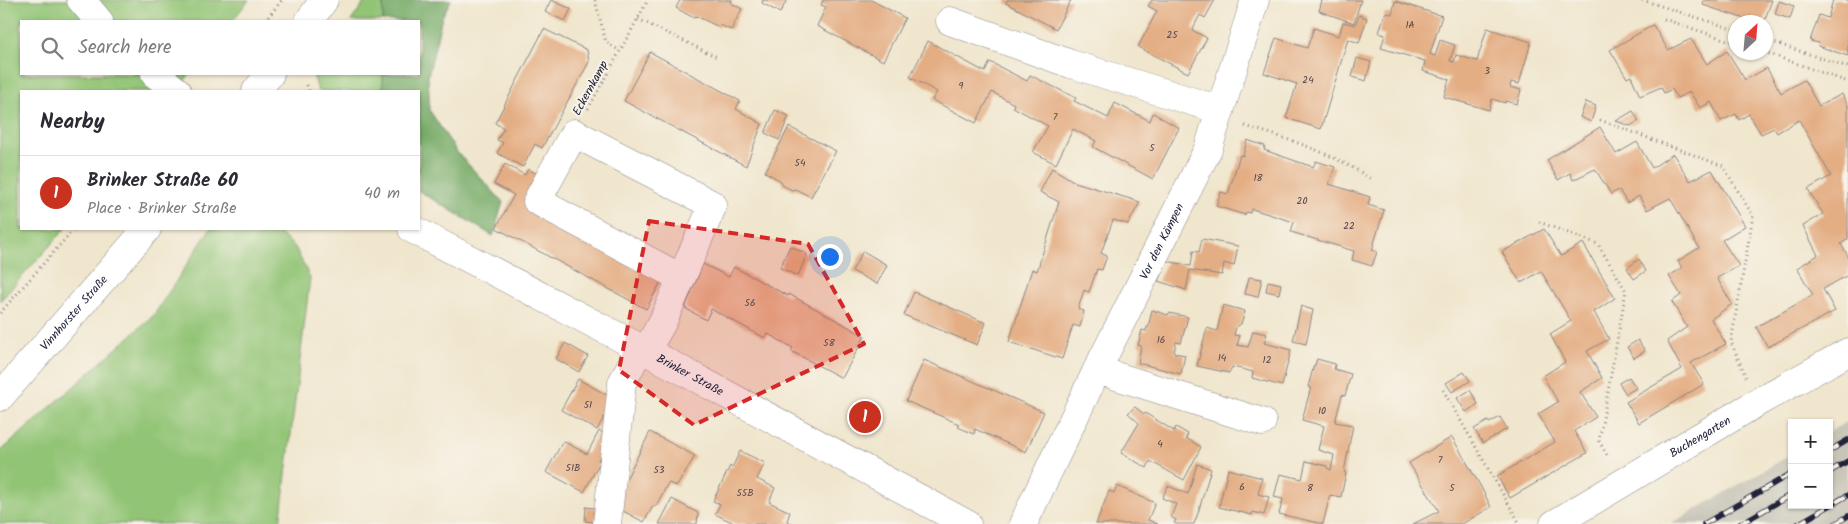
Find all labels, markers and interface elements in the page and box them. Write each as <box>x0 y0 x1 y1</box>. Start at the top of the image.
north arrow <box>1728 15 1773 60</box>
house number: 1A <box>1405 17 1415 33</box>
search box <box>20 20 420 75</box>
house number: 25 <box>1166 27 1178 43</box>
text: Search here <box>78 33 172 63</box>
icon: search <box>38 34 66 62</box>
street label: Eckernkamp <box>568 57 613 119</box>
house number: 3 <box>1484 63 1490 79</box>
house number: 24 <box>1302 72 1314 88</box>
house number: 9 <box>959 78 964 94</box>
text: Nearby <box>40 106 105 139</box>
house number: 7 <box>1053 109 1058 125</box>
house number: 5 <box>1149 140 1155 156</box>
house number: 54 <box>795 155 806 171</box>
text: Brinker Straße 60 <box>87 166 238 196</box>
house number: 18 <box>1253 170 1264 186</box>
text: 1 <box>54 181 58 206</box>
text: 40 m <box>364 181 400 206</box>
house number: 20 <box>1297 193 1307 209</box>
text: Place · Brinker Straße <box>87 196 236 221</box>
street label: Vor den Kämpen <box>1135 200 1189 283</box>
house number: 22 <box>1343 218 1355 234</box>
your location <box>817 244 843 270</box>
street label: Vinnhorster Straße <box>36 271 113 355</box>
house number: 56 <box>745 295 755 311</box>
house number: 16 <box>1157 332 1165 348</box>
house number: 58 <box>823 335 836 351</box>
street label: Brinker Straße <box>653 349 727 401</box>
house number: 14 <box>1218 350 1227 366</box>
house number: 12 <box>1263 352 1272 368</box>
house number: 51 <box>584 397 592 413</box>
pin: 1 <box>849 398 881 436</box>
house number: 10 <box>1318 403 1326 419</box>
street label: Buchengarten <box>1666 411 1735 463</box>
map controls <box>1788 419 1833 509</box>
button: + <box>1788 419 1833 464</box>
house number: 4 <box>1157 436 1163 452</box>
house number: 7 <box>1438 452 1443 468</box>
house number: 51B <box>566 460 580 476</box>
house number: 53 <box>653 462 665 478</box>
button: − <box>1788 464 1833 509</box>
house number: 6 <box>1239 479 1245 495</box>
house number: 8 <box>1307 480 1314 496</box>
house number: 5 <box>1449 480 1455 496</box>
house number: 55B <box>736 485 754 501</box>

